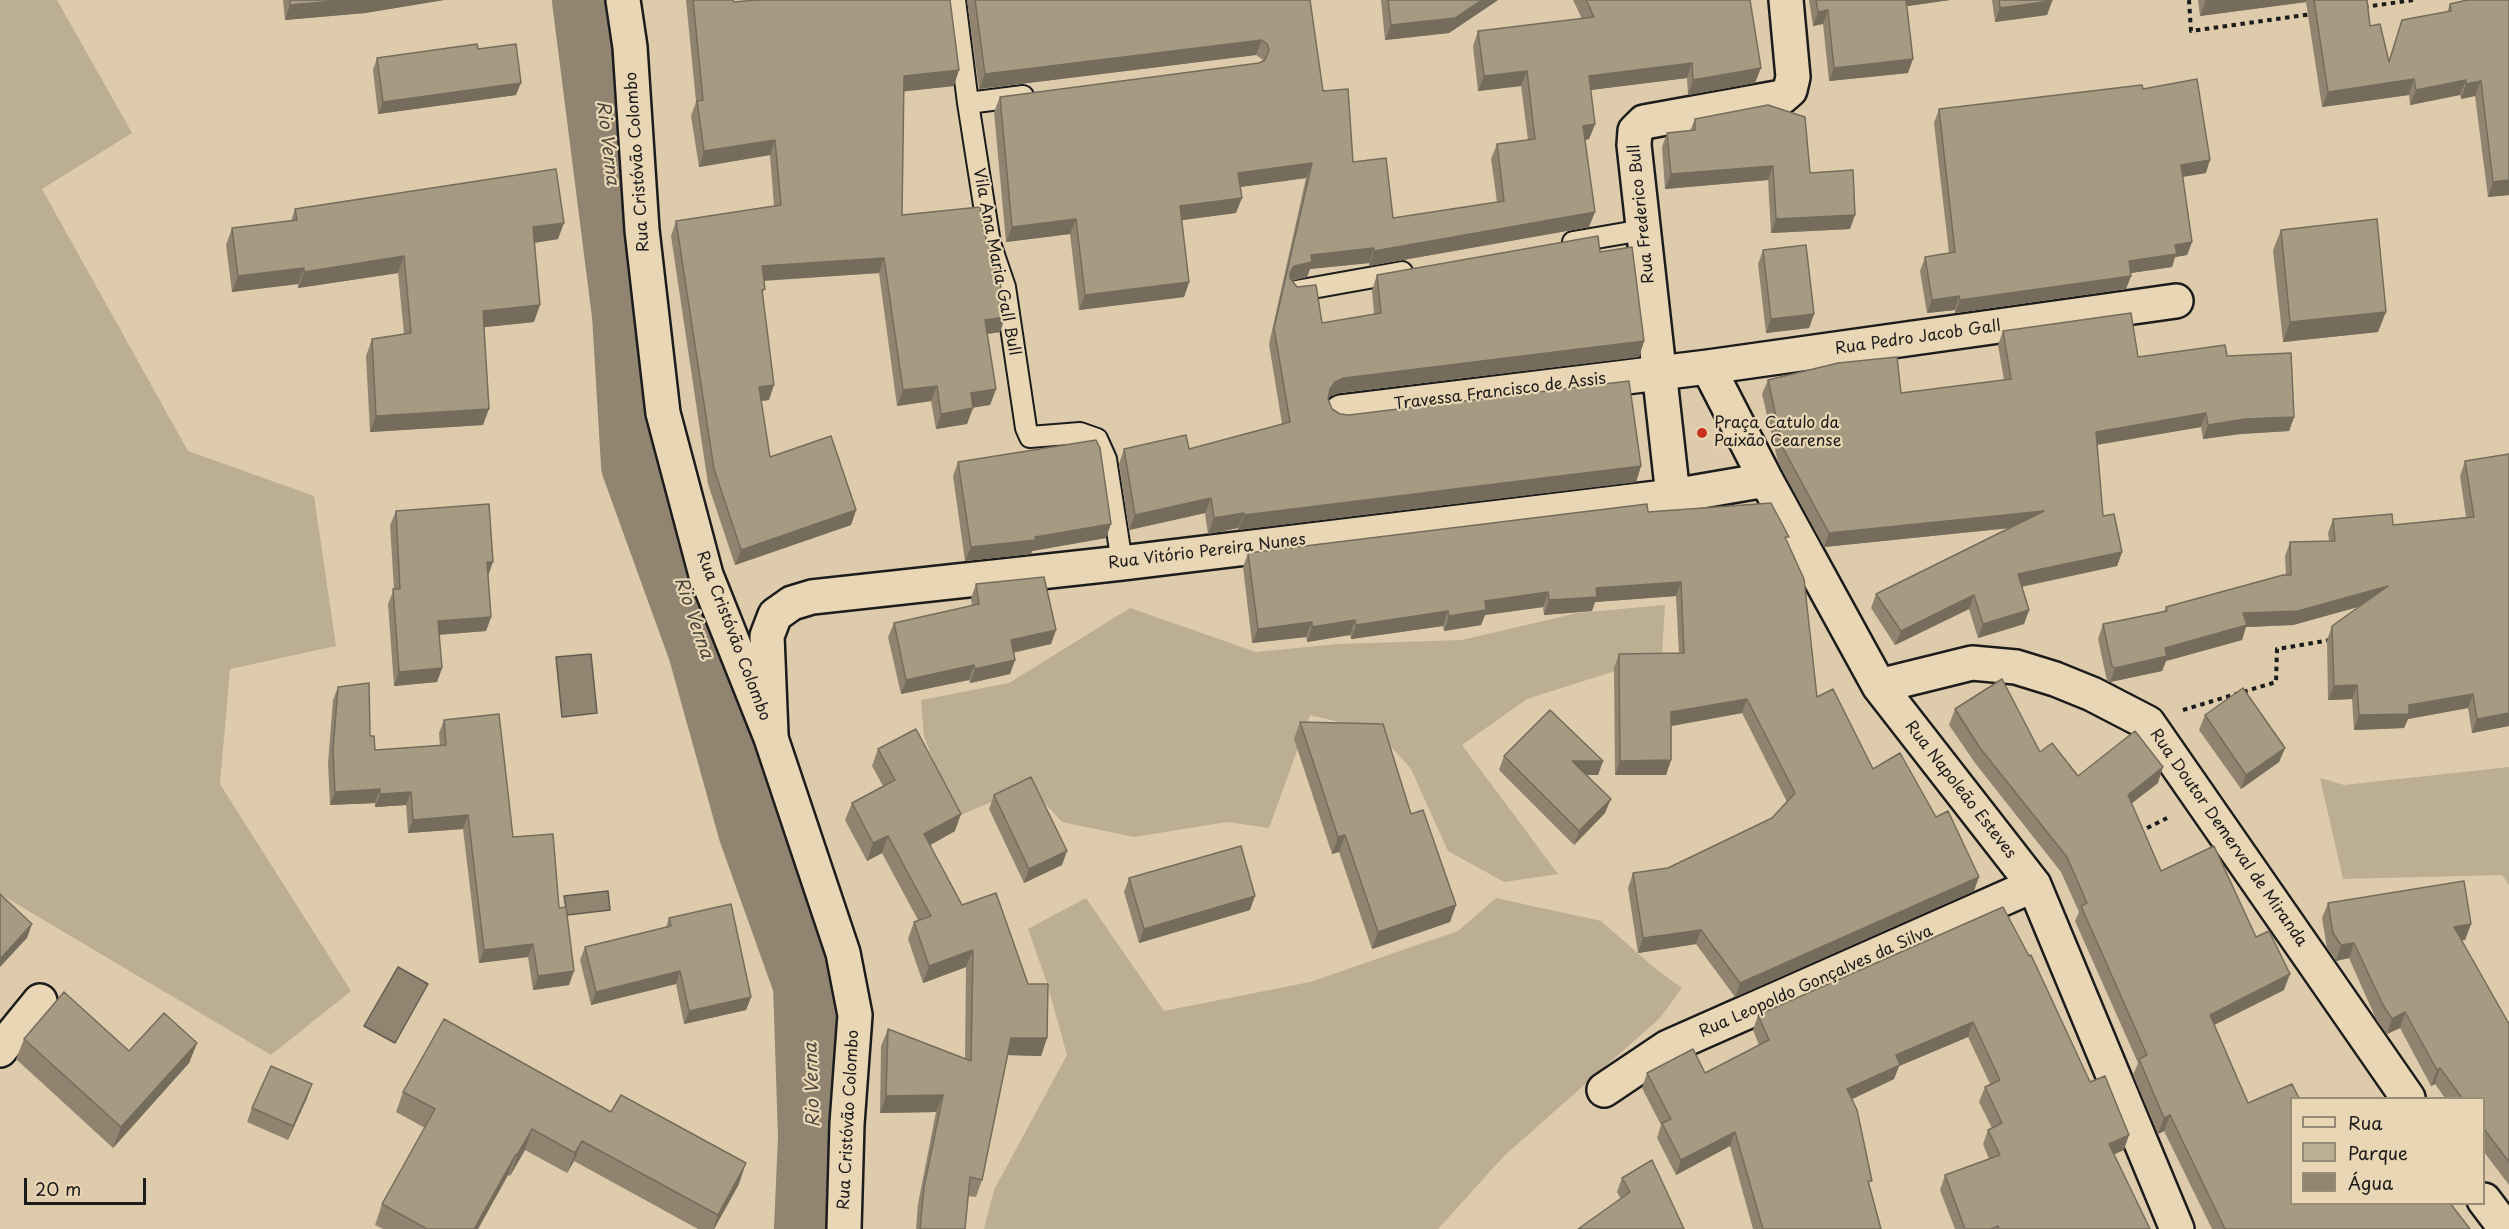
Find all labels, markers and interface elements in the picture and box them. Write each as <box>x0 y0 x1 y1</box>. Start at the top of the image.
street label: Rua Cristóvão Colombo <box>622 71 654 253</box>
water label: Rio Verna <box>591 100 623 186</box>
street label: Rua Frederico Bull <box>1625 143 1659 285</box>
street label: Vila Ana Maria Gall Bull <box>968 167 1024 357</box>
street label: Rua Pedro Jacob Gall <box>1834 317 2002 359</box>
street label: Travessa Francisco de Assis <box>1393 369 1607 415</box>
place label: Praça Catulo da Paixão Cearense <box>1714 414 1841 452</box>
marker: Praça Catulo da Paixão Cearense <box>1695 426 1709 440</box>
street label: Rua Vitório Pereira Nunes <box>1107 530 1307 574</box>
street label: Rua Cristóvão Colombo <box>692 548 774 724</box>
water label: Rio Verna <box>669 574 717 662</box>
street label: Rua Napoleão Esteves <box>1900 717 2020 863</box>
street label: Rua Doutor Demerval de Miranda <box>2145 725 2311 951</box>
street label: Rua Leopoldo Gonçalves da Silva <box>1696 922 1936 1042</box>
street label: Rua Cristóvão Colombo <box>835 1029 863 1211</box>
water label: Rio Verna <box>801 1042 825 1128</box>
legend <box>2290 1097 2485 1205</box>
text: Rua <box>2348 1109 2383 1136</box>
text: Parque <box>2348 1139 2408 1166</box>
scale bar <box>27 1166 148 1204</box>
text: Água <box>2348 1169 2393 1196</box>
text: 20 m <box>35 1175 81 1202</box>

